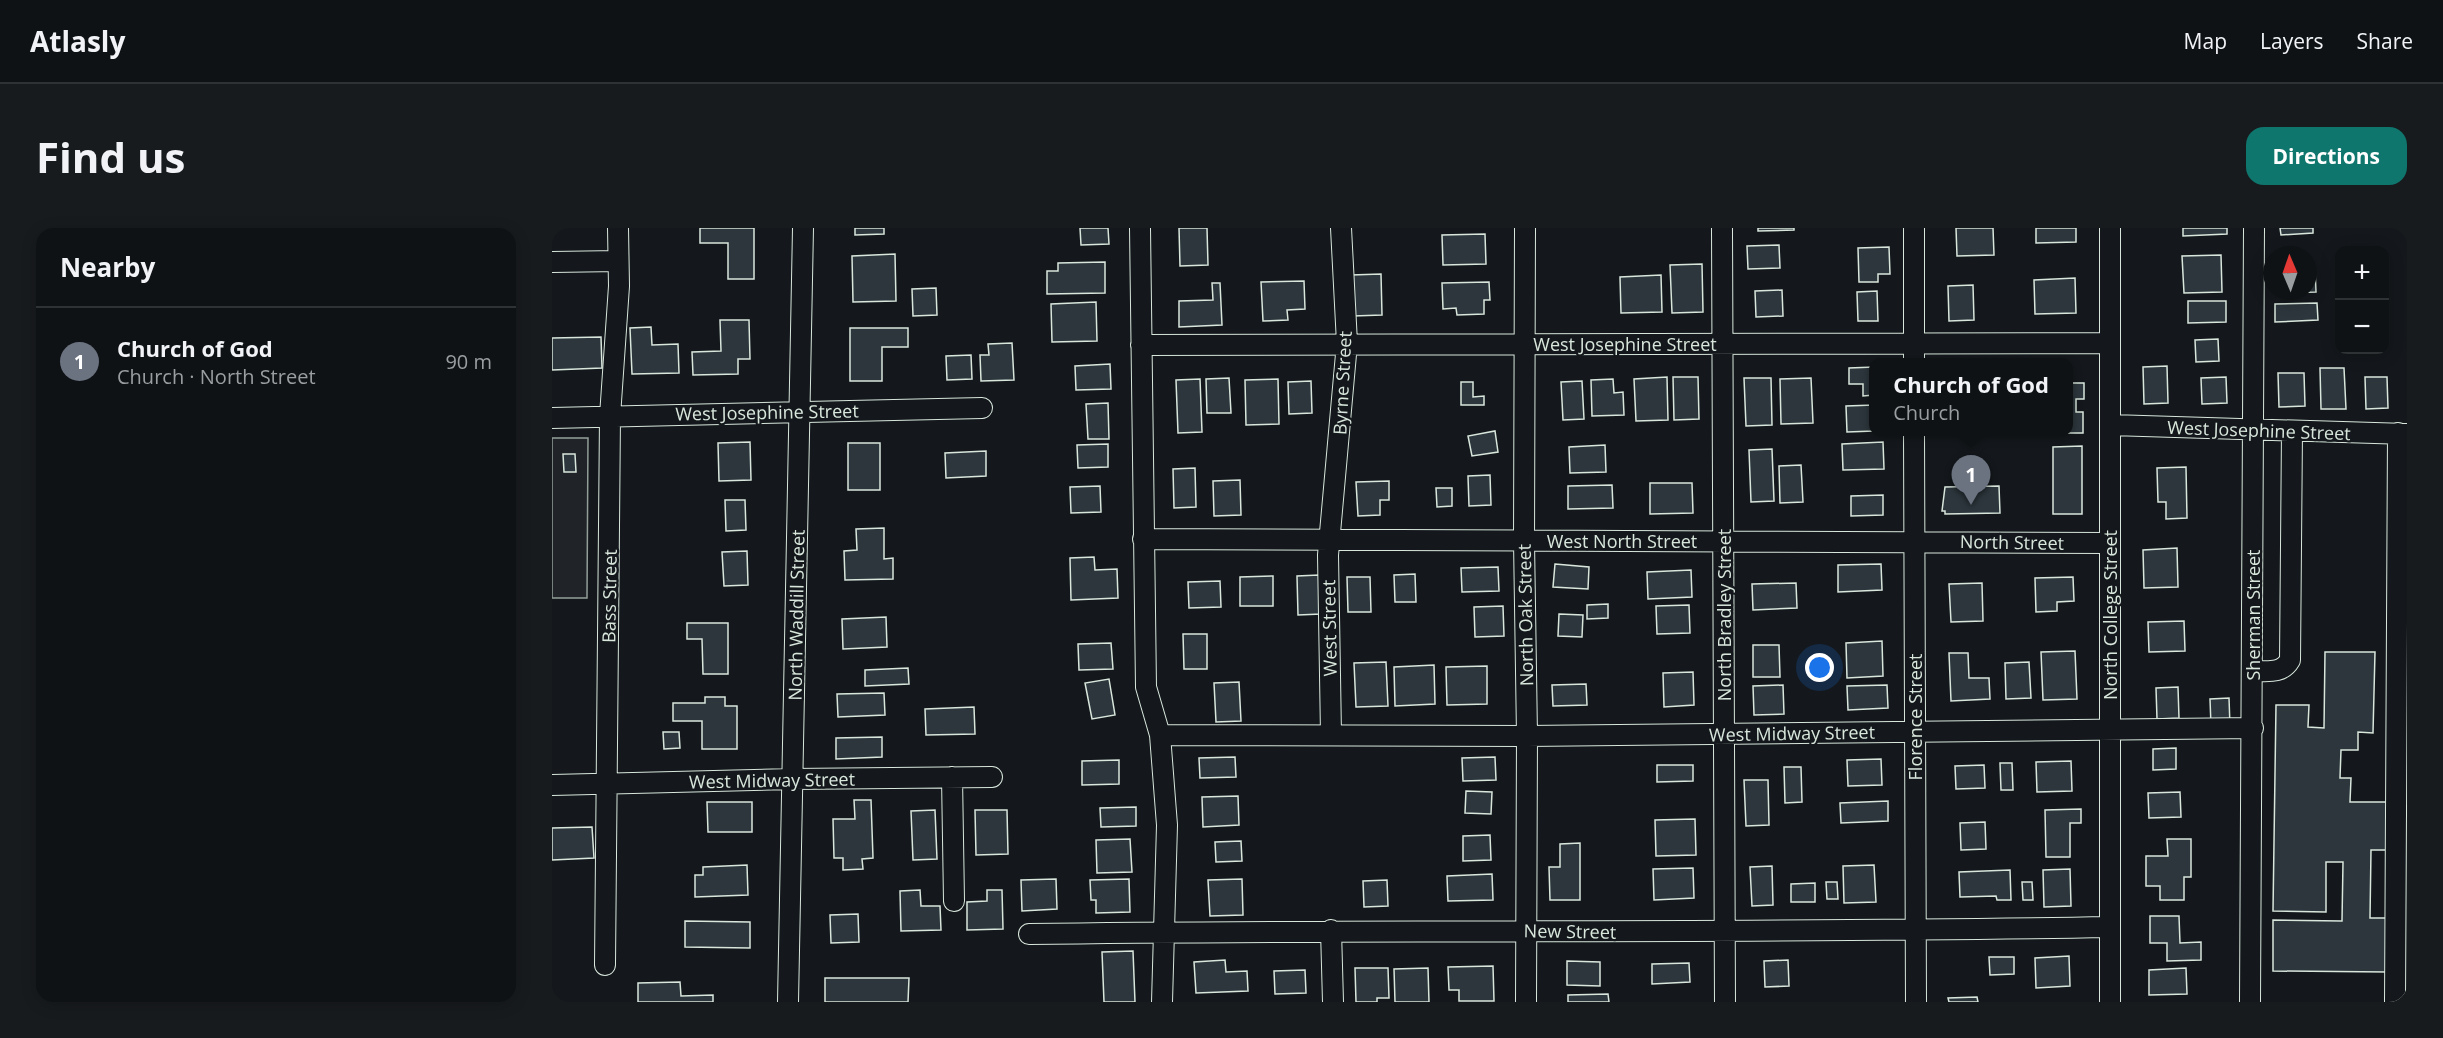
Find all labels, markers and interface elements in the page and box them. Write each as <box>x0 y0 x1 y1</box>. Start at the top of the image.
text: Atlasly <box>30 22 125 60</box>
text: Map <box>2184 27 2227 55</box>
text: Layers <box>2260 27 2324 55</box>
text: Share <box>2357 27 2413 55</box>
button: Directions <box>2246 127 2407 185</box>
text: Find us <box>36 128 185 185</box>
north arrow <box>2263 246 2317 300</box>
map controls <box>2335 246 2389 354</box>
button: + <box>2335 246 2389 300</box>
text: Nearby <box>60 249 155 285</box>
button: − <box>2335 300 2389 354</box>
street label: Byrne Street <box>1327 330 1357 436</box>
street label: West Josephine Street <box>1533 332 1717 356</box>
text: Church of God <box>117 333 273 363</box>
text: 1 <box>74 348 85 375</box>
text: 90 m <box>445 348 492 375</box>
popup <box>1869 358 2073 436</box>
text: Church · North Street <box>117 363 316 390</box>
text: Church of God <box>1893 369 2049 399</box>
street label: West Josephine Street <box>675 398 859 426</box>
text: Church <box>1893 399 1960 426</box>
street label: West Josephine Street <box>2167 415 2351 445</box>
pin: 1 <box>1952 456 1990 505</box>
street label: North Waddill Street <box>783 529 809 701</box>
street label: West North Street <box>1547 529 1697 553</box>
street label: North Bradley Street <box>1712 529 1736 701</box>
street label: North Street <box>1960 529 2064 555</box>
street label: North College Street <box>2098 530 2122 700</box>
street label: North Oak Street <box>1512 544 1538 686</box>
street label: Bass Street <box>596 549 622 643</box>
street label: Sherman Street <box>2241 549 2265 681</box>
street label: West Street <box>1316 579 1342 677</box>
your location <box>1805 653 1834 682</box>
street label: Florence Street <box>1903 654 1927 780</box>
street label: West Midway Street <box>1709 720 1875 746</box>
street label: West Midway Street <box>689 767 855 793</box>
street label: New Street <box>1524 918 1616 944</box>

